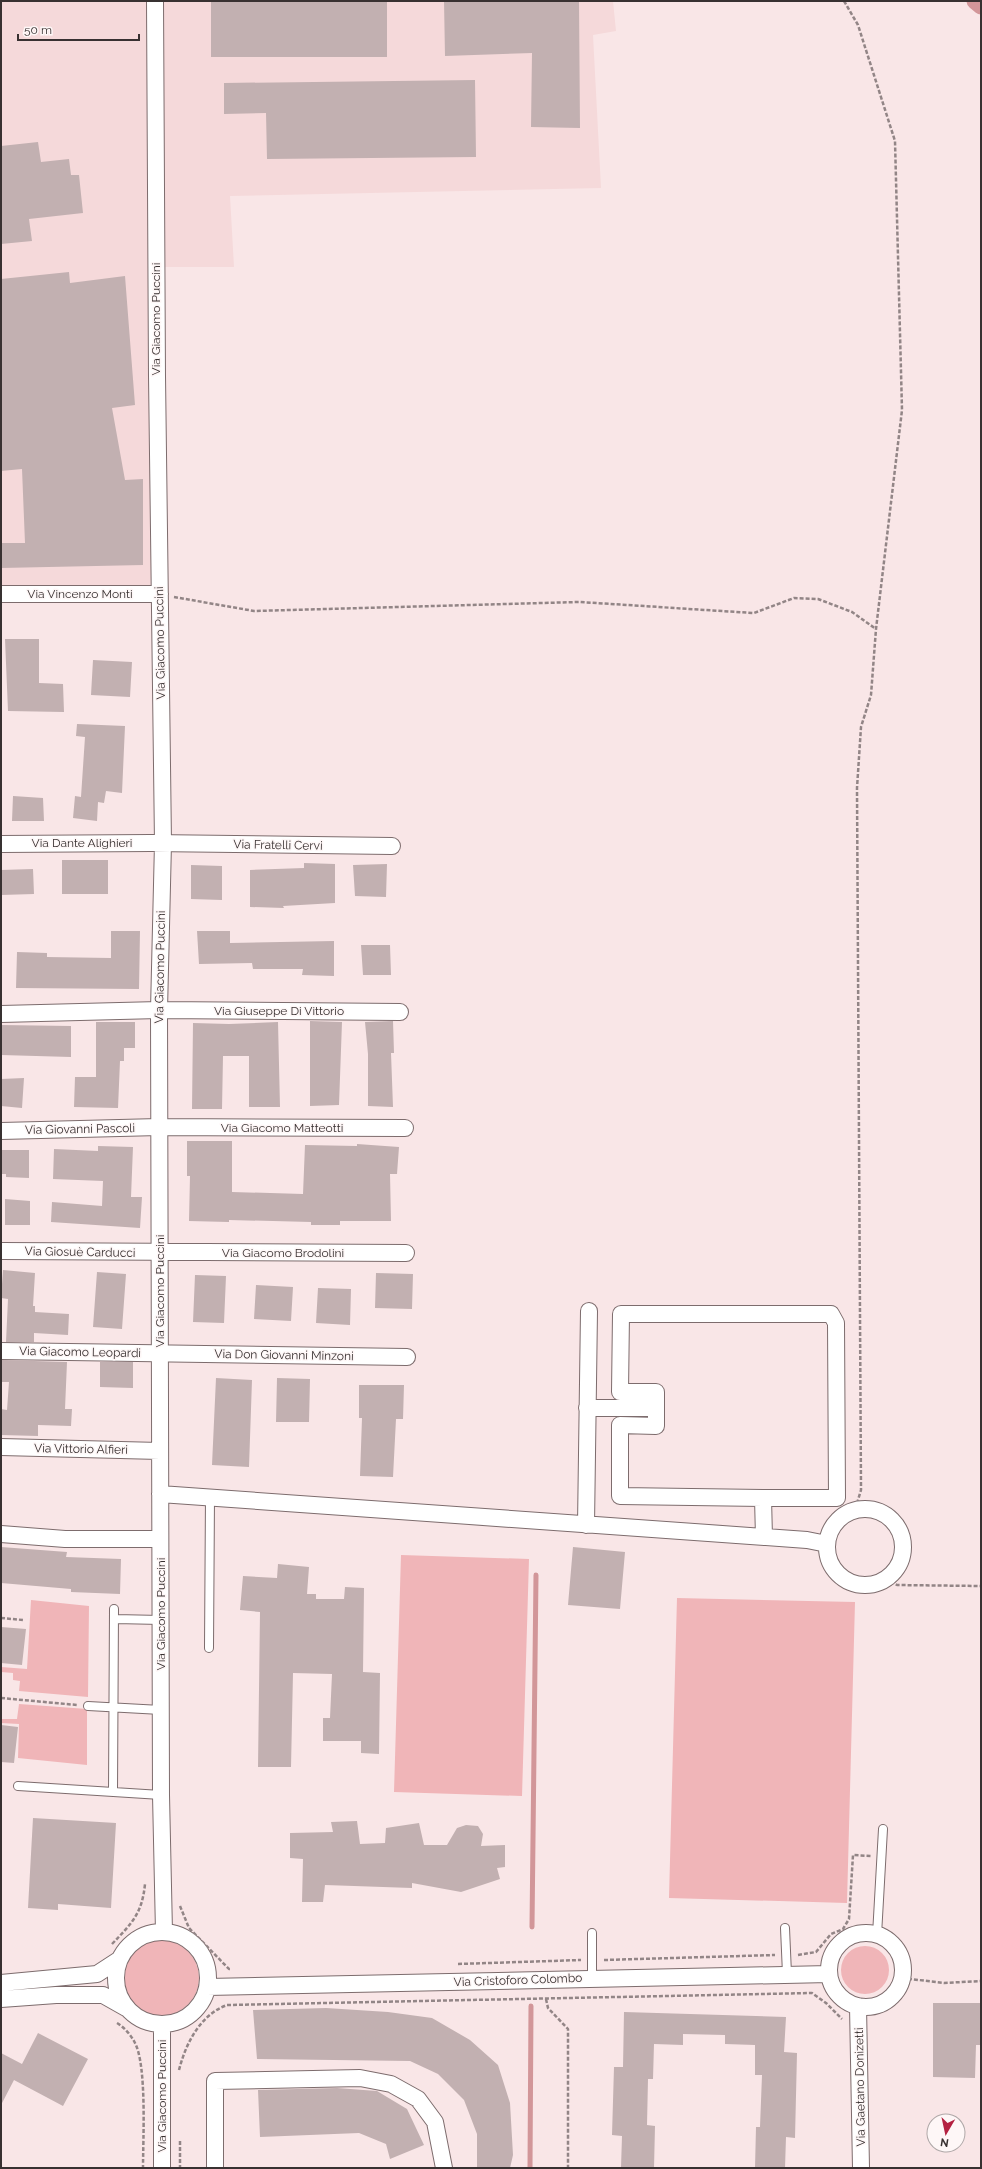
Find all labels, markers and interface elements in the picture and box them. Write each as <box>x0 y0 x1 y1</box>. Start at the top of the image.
scale bar <box>18 16 139 42</box>
text: 50 m <box>24 23 52 37</box>
street label: Via Giacomo Puccini <box>149 263 163 375</box>
street label: Via Giacomo Puccini <box>152 586 168 700</box>
street label: Via Vincenzo Monti <box>27 587 133 601</box>
street label: Via Dante Alighieri <box>32 836 132 850</box>
street label: Via Fratelli Cervi <box>233 837 323 853</box>
street label: Via Giacomo Puccini <box>152 910 168 1024</box>
street label: Via Giuseppe Di Vittorio <box>214 1004 344 1018</box>
street label: Via Giovanni Pascoli <box>25 1121 135 1137</box>
street label: Via Giacomo Matteotti <box>221 1121 343 1135</box>
street label: Via Giacomo Puccini <box>153 1235 167 1347</box>
street label: Via Giosuè Carducci <box>24 1244 136 1260</box>
street label: Via Giacomo Brodolini <box>222 1246 344 1260</box>
street label: Via Giacomo Leopardi <box>19 1344 141 1360</box>
street label: Via Don Giovanni Minzoni <box>214 1347 354 1363</box>
street label: Via Vittorio Alfieri <box>34 1441 128 1457</box>
street label: Via Giacomo Puccini <box>154 1558 168 1670</box>
street label: Via Cristoforo Colombo <box>453 1971 583 1989</box>
street label: Via Gaetano Donizetti <box>852 2027 868 2147</box>
street label: Via Giacomo Puccini <box>155 2040 169 2152</box>
north arrow <box>926 2113 966 2153</box>
text: N <box>939 2135 950 2149</box>

